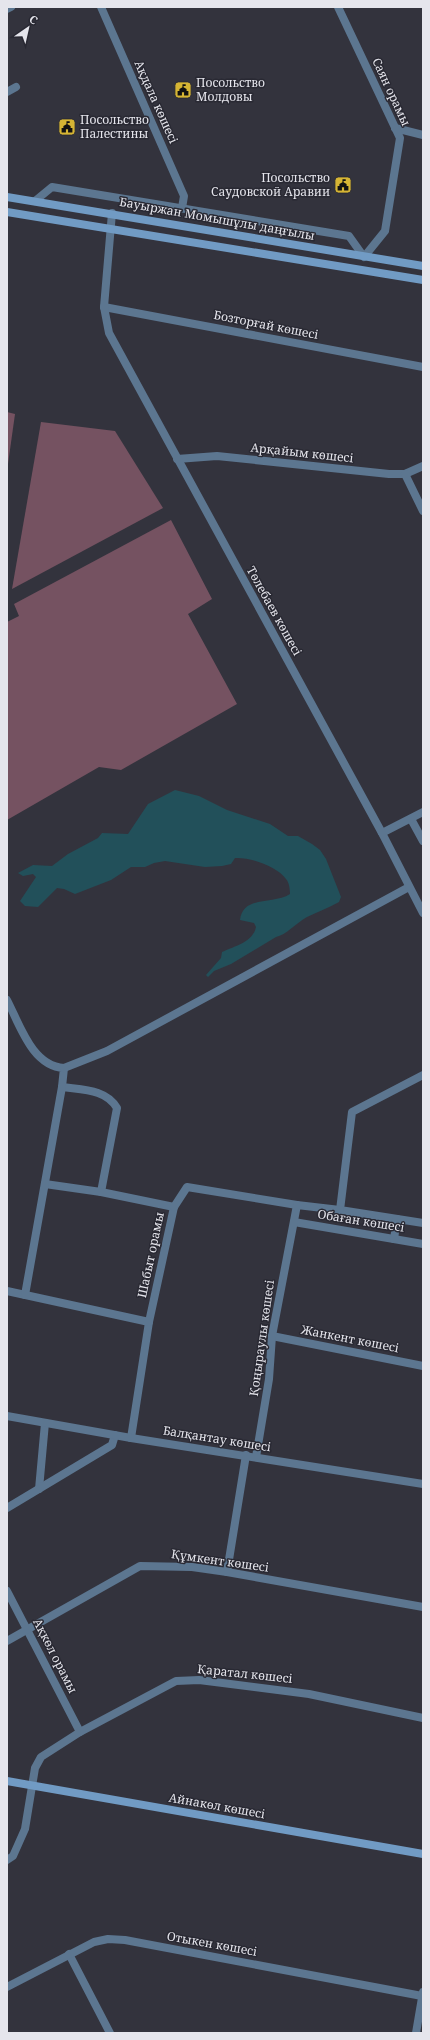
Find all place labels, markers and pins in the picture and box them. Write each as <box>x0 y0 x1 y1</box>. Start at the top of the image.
place label: Посольство Молдовы <box>196 74 265 105</box>
public building icon: Посольство Молдовы <box>173 80 193 100</box>
place label: Посольство Палестины <box>80 111 149 142</box>
public building icon: Посольство Палестины <box>57 117 77 137</box>
place label: Посольство Саудовской Аравии <box>211 169 330 200</box>
public building icon: Посольство Саудовской Аравии <box>333 175 353 195</box>

